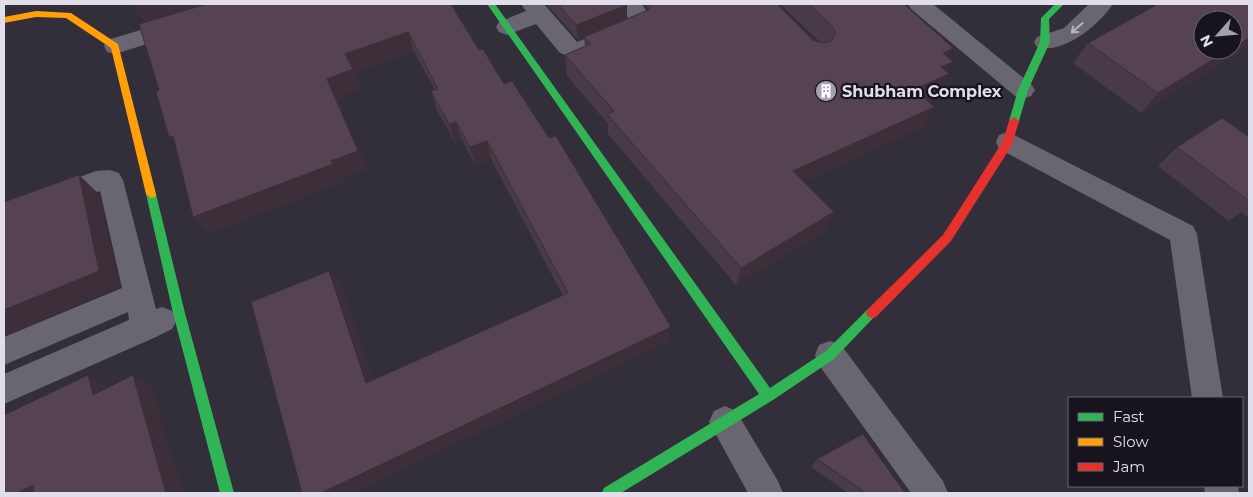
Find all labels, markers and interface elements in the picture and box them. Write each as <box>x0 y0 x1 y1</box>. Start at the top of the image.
north arrow <box>1193 10 1243 60</box>
one-way arrow <box>1070 22 1083 34</box>
text: N <box>1196 32 1217 50</box>
building icon: Shubham Complex <box>814 79 838 103</box>
place label: Shubham Complex <box>842 82 1002 101</box>
legend <box>1068 397 1243 487</box>
text: Fast <box>1113 407 1144 426</box>
text: Slow <box>1113 432 1149 451</box>
text: Jam <box>1112 457 1145 476</box>

